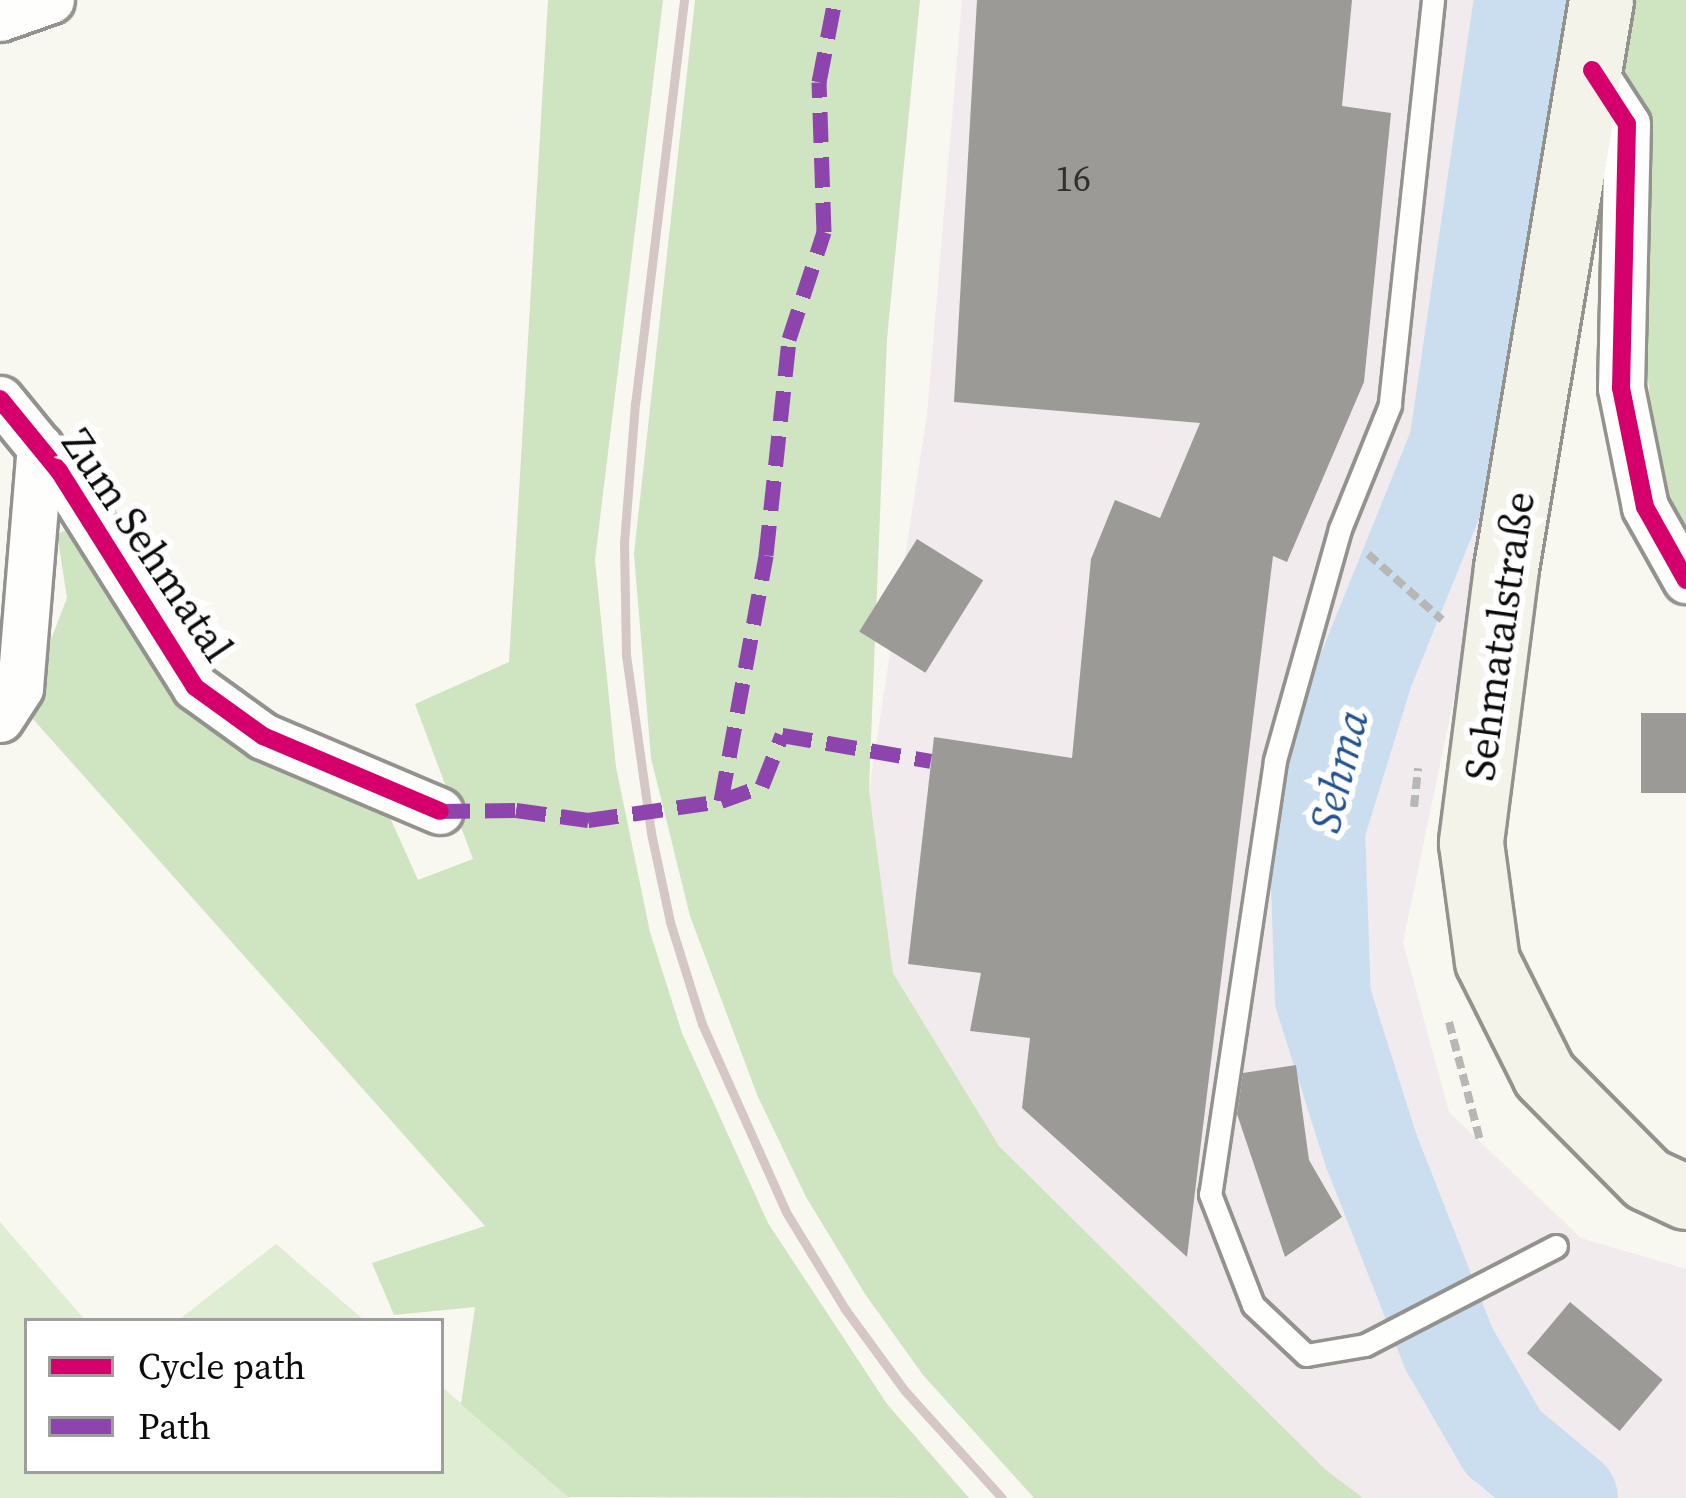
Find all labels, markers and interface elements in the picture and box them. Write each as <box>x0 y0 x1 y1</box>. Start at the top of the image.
house number: 16 <box>1055 157 1091 201</box>
street label: Zum Sehmatal <box>52 419 244 671</box>
street label: Sehmatalstraße <box>1454 488 1544 784</box>
water label: Sehma <box>1298 704 1380 838</box>
legend <box>24 1318 444 1474</box>
text: Cycle path <box>138 1342 306 1391</box>
text: Path <box>138 1402 211 1451</box>

